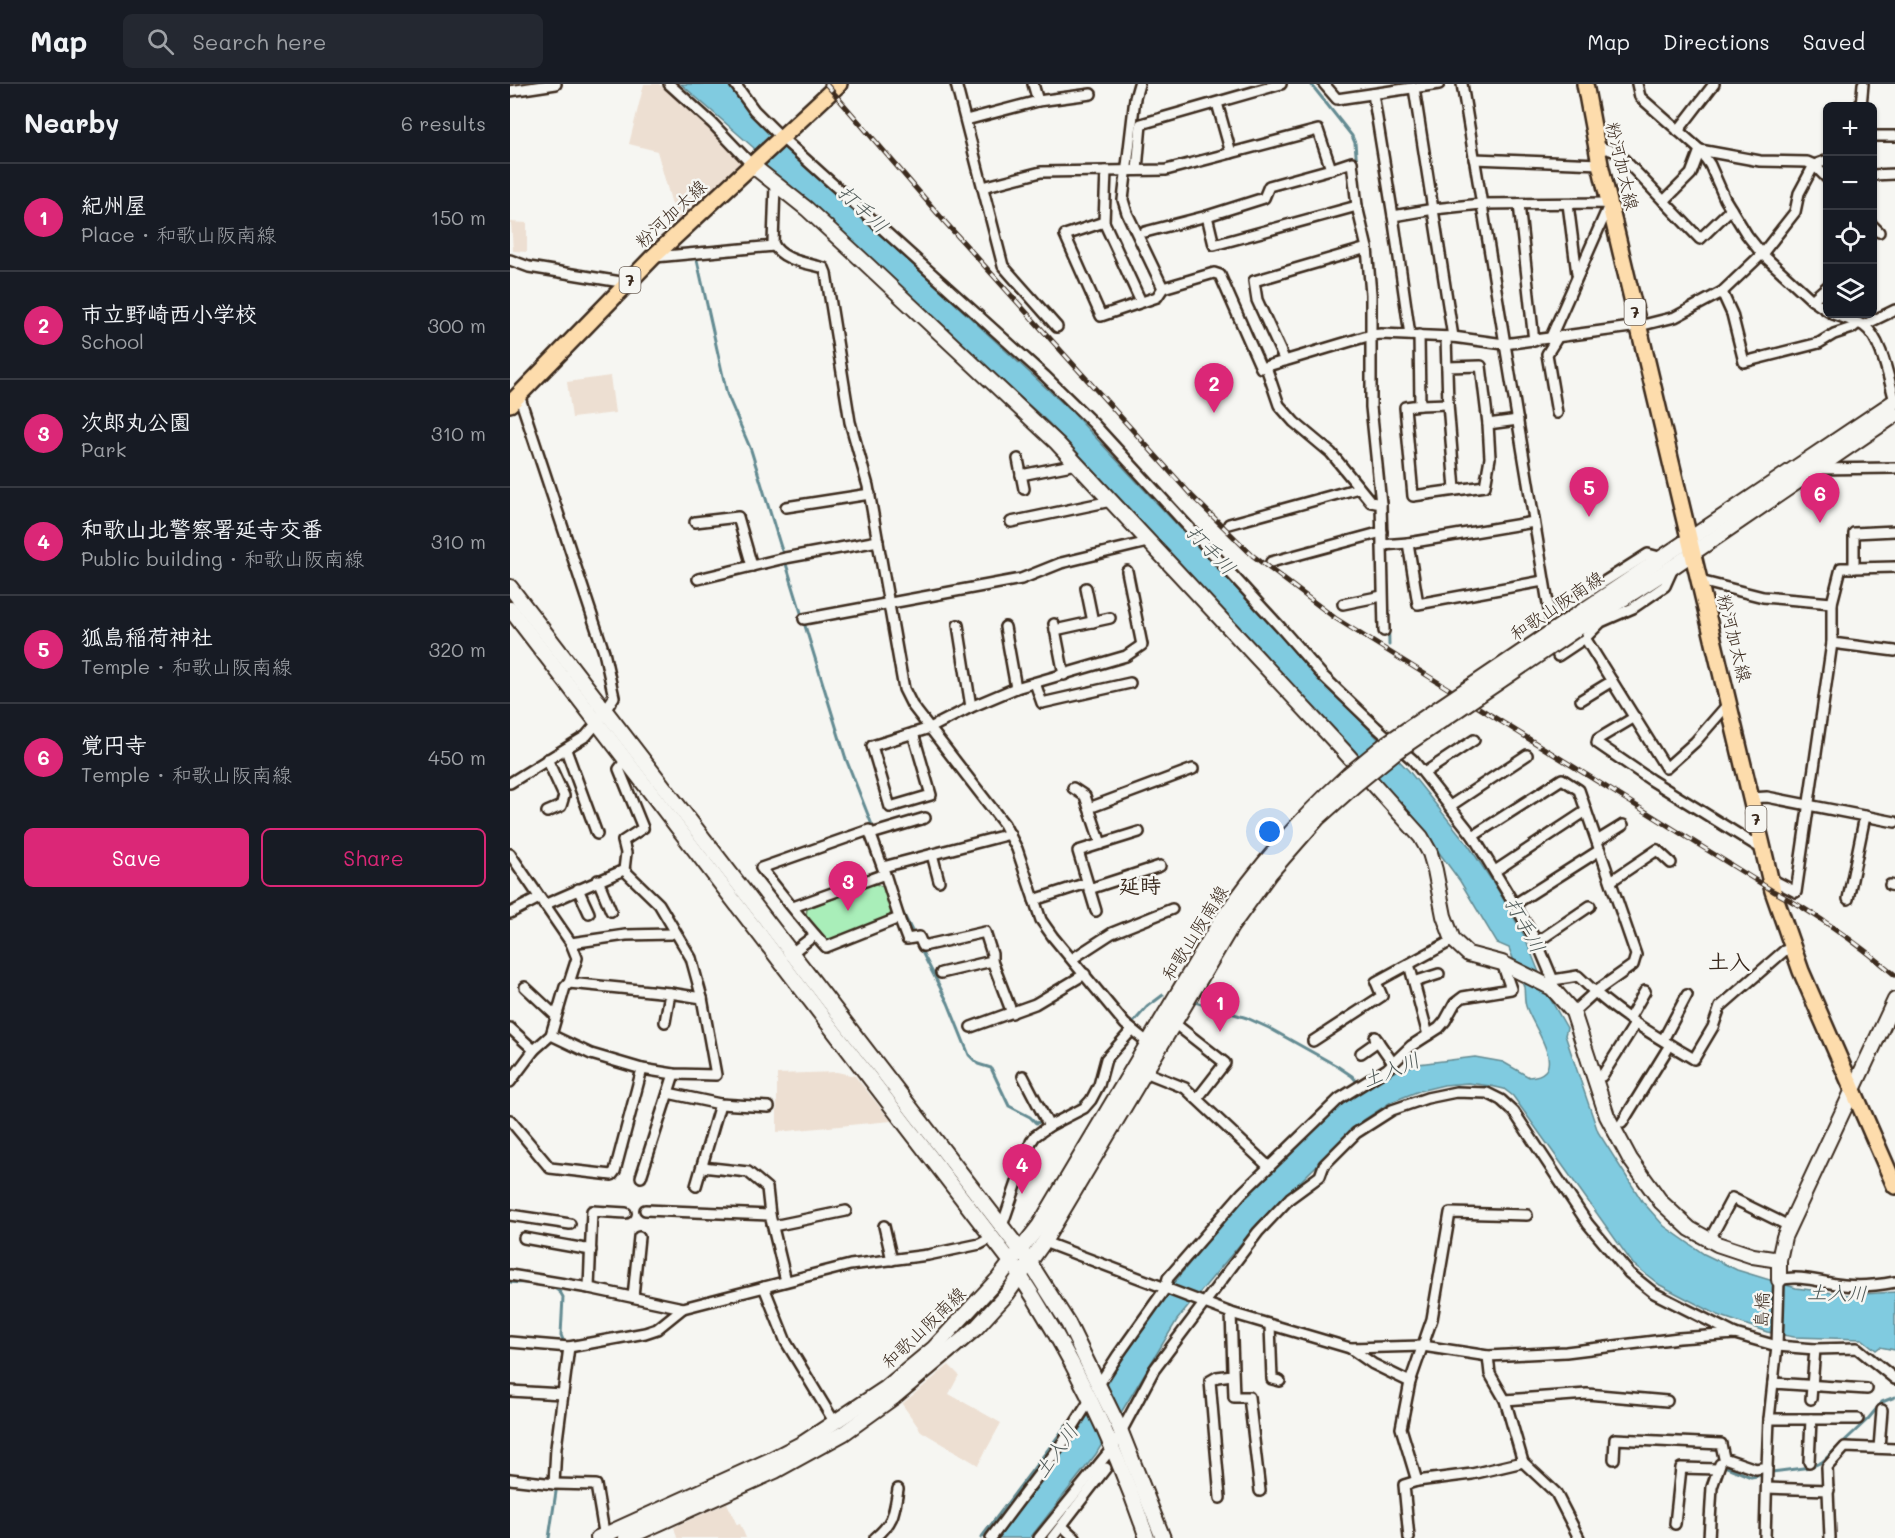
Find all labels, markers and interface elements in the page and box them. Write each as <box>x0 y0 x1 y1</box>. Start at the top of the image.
search box <box>123 14 543 68</box>
text: Map <box>30 23 87 59</box>
icon: search <box>144 25 177 58</box>
text: Search here <box>192 27 326 56</box>
text: Map <box>1587 28 1630 55</box>
text: Directions <box>1663 28 1770 55</box>
text: Saved <box>1803 28 1865 55</box>
map controls <box>1823 102 1877 318</box>
button: + <box>1823 102 1877 156</box>
text: Nearby <box>24 106 119 140</box>
text: 6 results <box>401 110 486 136</box>
street label: 粉河加太線 <box>1601 119 1645 212</box>
button: − <box>1823 156 1877 210</box>
street label: 粉河加太線 <box>629 174 711 253</box>
water label: 打手川 <box>833 178 894 238</box>
text: 紀州屋 <box>81 190 147 219</box>
text: 1 <box>39 204 48 230</box>
text: 150 m <box>431 204 486 230</box>
button: locate <box>1823 210 1877 264</box>
text: Place · 和歌山阪南線 <box>81 221 276 247</box>
button: layers <box>1823 264 1877 318</box>
road number: 7 <box>620 267 640 293</box>
text: 市立野崎西小学校 <box>81 299 257 328</box>
road number: 7 <box>1624 299 1646 325</box>
text: 2 <box>38 312 49 338</box>
text: 300 m <box>427 312 486 338</box>
text: School <box>81 328 144 354</box>
pin: 2 <box>1194 364 1234 413</box>
text: 次郎丸公園 <box>81 407 191 436</box>
text: 3 <box>38 420 50 446</box>
text: 310 m <box>431 420 486 446</box>
text: Park <box>81 436 126 462</box>
pin: 5 <box>1570 468 1608 517</box>
pin: 6 <box>1800 474 1840 523</box>
text: 和歌山北警察署延寺交番 <box>81 514 323 543</box>
water label: 打手川 <box>1182 519 1242 580</box>
text: 4 <box>37 528 50 554</box>
text: 310 m <box>431 528 486 554</box>
text: Public building · 和歌山阪南線 <box>81 545 364 571</box>
street label: 和歌山阪南線 <box>1505 565 1608 645</box>
street label: 粉河加太線 <box>1712 591 1758 684</box>
text: 狐島稲荷神社 <box>81 622 213 651</box>
text: 5 <box>38 636 49 662</box>
text: 320 m <box>428 636 486 662</box>
text: Temple · 和歌山阪南線 <box>81 653 292 679</box>
text: 覚円寺 <box>81 730 147 759</box>
text: 6 <box>37 744 50 770</box>
text: 450 m <box>428 744 486 770</box>
text: Temple · 和歌山阪南線 <box>81 761 292 787</box>
road number: 7 <box>1746 806 1766 832</box>
your location <box>1255 817 1284 846</box>
button: Save <box>24 828 249 887</box>
button: Share <box>261 828 486 887</box>
pin: 3 <box>828 862 868 911</box>
district label: 延時 <box>1119 871 1161 898</box>
street label: 和歌山阪南線 <box>1155 880 1233 985</box>
water label: 打手川 <box>1500 892 1552 957</box>
district label: 土入 <box>1708 947 1750 974</box>
pin: 1 <box>1200 982 1240 1032</box>
water label: 土入川 <box>1358 1046 1423 1092</box>
pin: 4 <box>1002 1144 1042 1194</box>
water label: 土入川 <box>1807 1278 1867 1306</box>
street label: 和歌山阪南線 <box>876 1281 970 1373</box>
street label: 島橋 <box>1748 1292 1774 1328</box>
water label: 土入川 <box>1027 1419 1083 1482</box>

